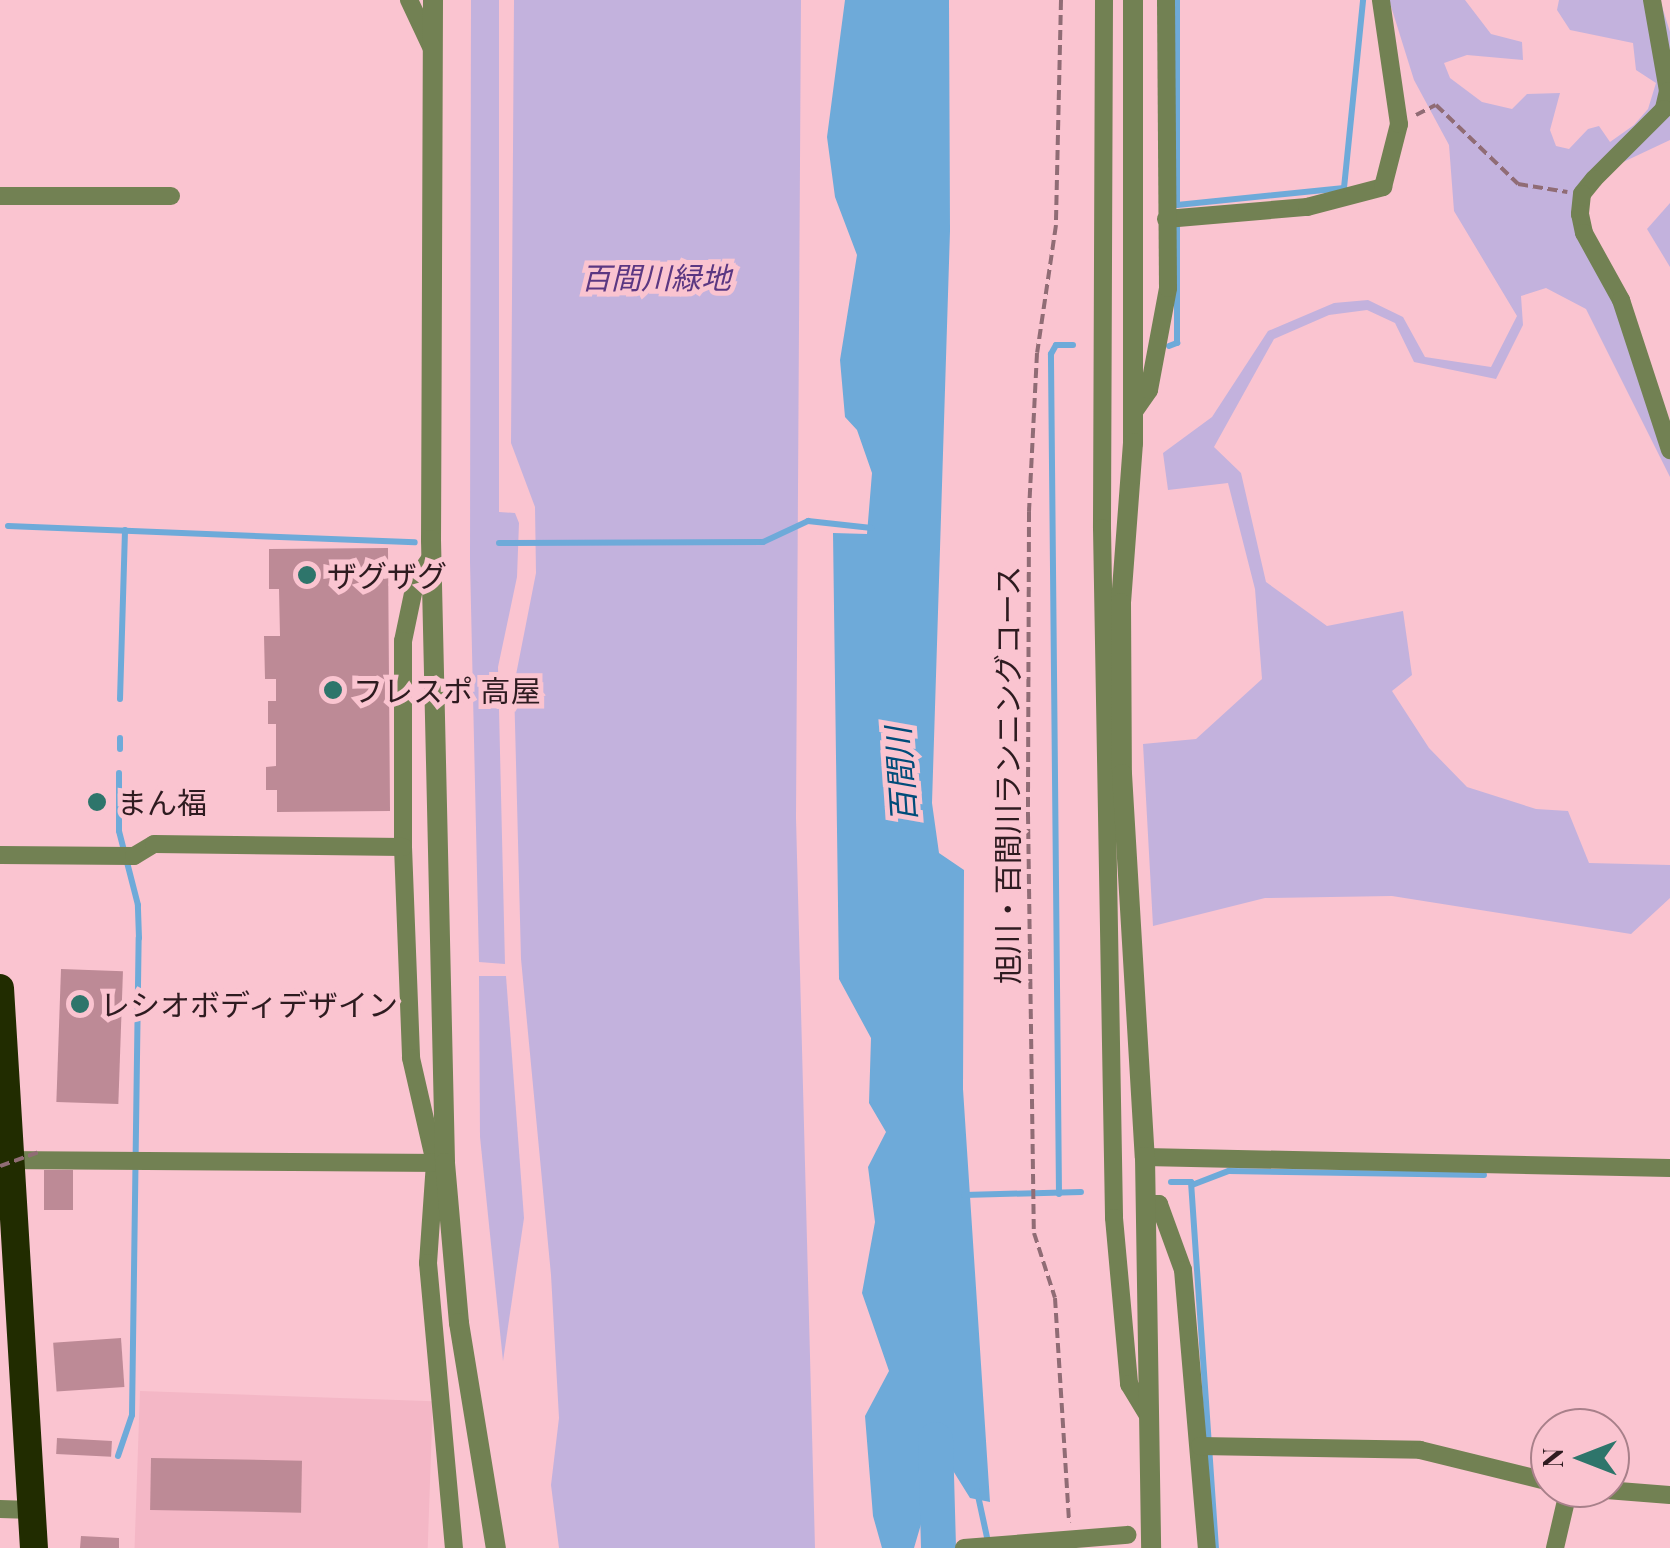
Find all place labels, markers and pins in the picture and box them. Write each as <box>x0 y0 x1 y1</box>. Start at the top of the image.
place label: ザグザグ <box>327 557 447 593</box>
marker: ザグザグ <box>296 564 318 586</box>
place label: フレスポ 高屋 <box>353 672 540 708</box>
marker: フレスポ 高屋 <box>322 679 344 701</box>
place label: まん福 <box>117 784 207 820</box>
marker: まん福 <box>86 791 108 813</box>
place label: レシオボディデザイン <box>100 986 400 1022</box>
marker: レシオボディデザイン <box>69 993 91 1015</box>

